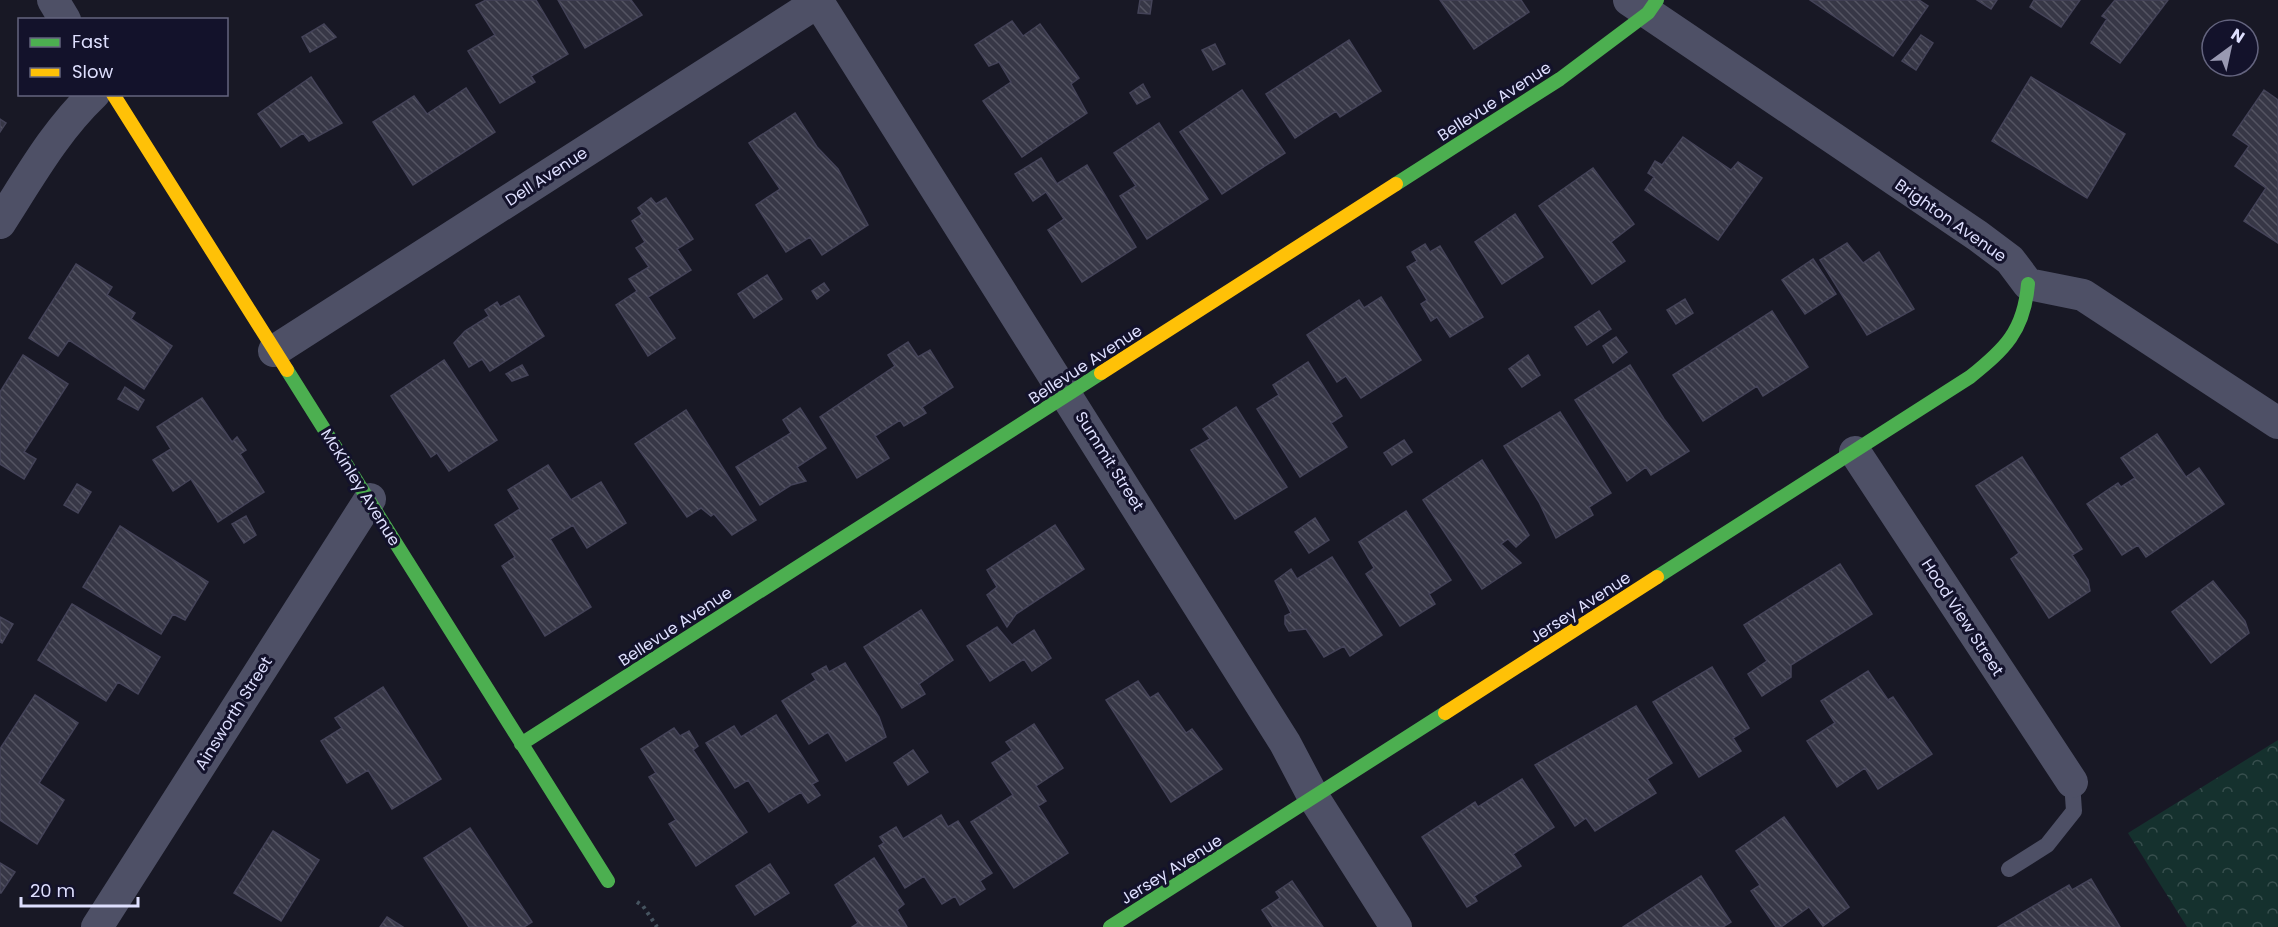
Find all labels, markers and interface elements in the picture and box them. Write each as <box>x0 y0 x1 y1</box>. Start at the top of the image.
legend <box>18 18 228 96</box>
north arrow <box>2200 18 2260 78</box>
text: N <box>2227 23 2249 49</box>
text: Fast <box>72 29 109 54</box>
street label: Bellevue Avenue <box>1433 56 1556 147</box>
text: Slow <box>72 59 114 84</box>
street label: Dell Avenue <box>501 141 592 212</box>
street label: Brighton Avenue <box>1890 173 2011 268</box>
street label: Bellevue Avenue <box>1024 319 1147 410</box>
street label: Summit Street <box>1070 407 1149 516</box>
street label: McKinley Avenue <box>315 424 406 550</box>
street label: Hood View Street <box>1916 554 2009 681</box>
street label: Jersey Avenue <box>1525 566 1635 649</box>
street label: Bellevue Avenue <box>614 581 737 672</box>
street label: Ainsworth Street <box>189 652 278 774</box>
street label: Jersey Avenue <box>1116 829 1227 910</box>
scale bar <box>21 870 138 908</box>
text: 20 m <box>30 878 75 903</box>

